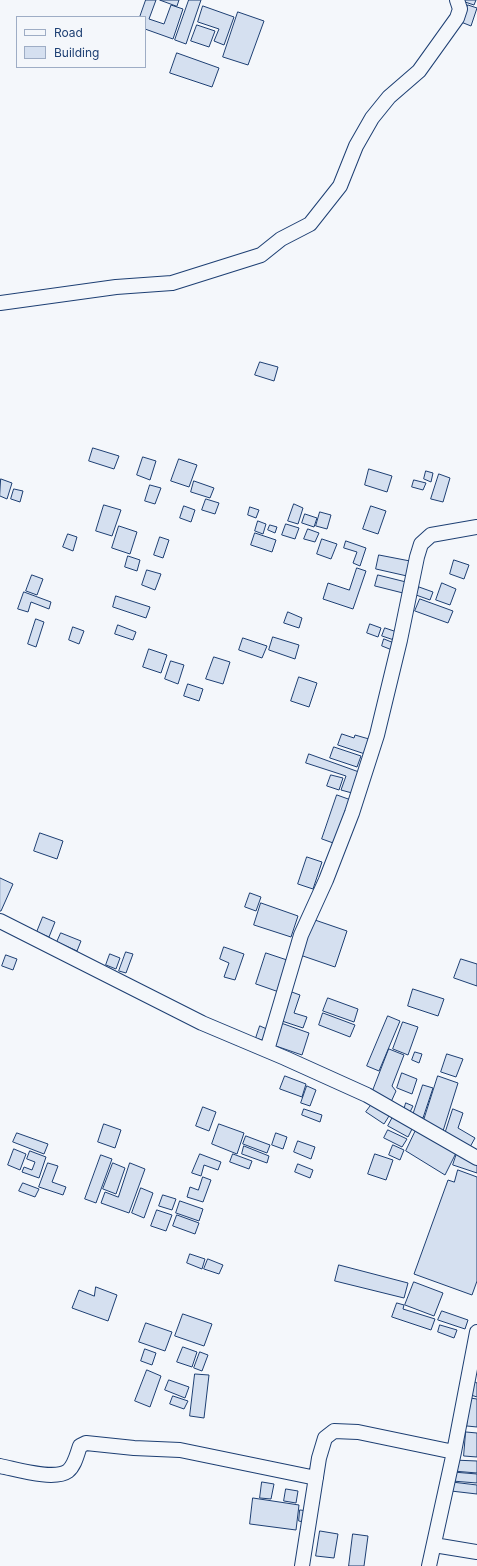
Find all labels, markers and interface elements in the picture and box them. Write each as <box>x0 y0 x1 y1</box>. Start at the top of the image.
legend <box>16 16 146 68</box>
text: Road <box>54 25 83 40</box>
text: Building <box>54 45 99 60</box>

